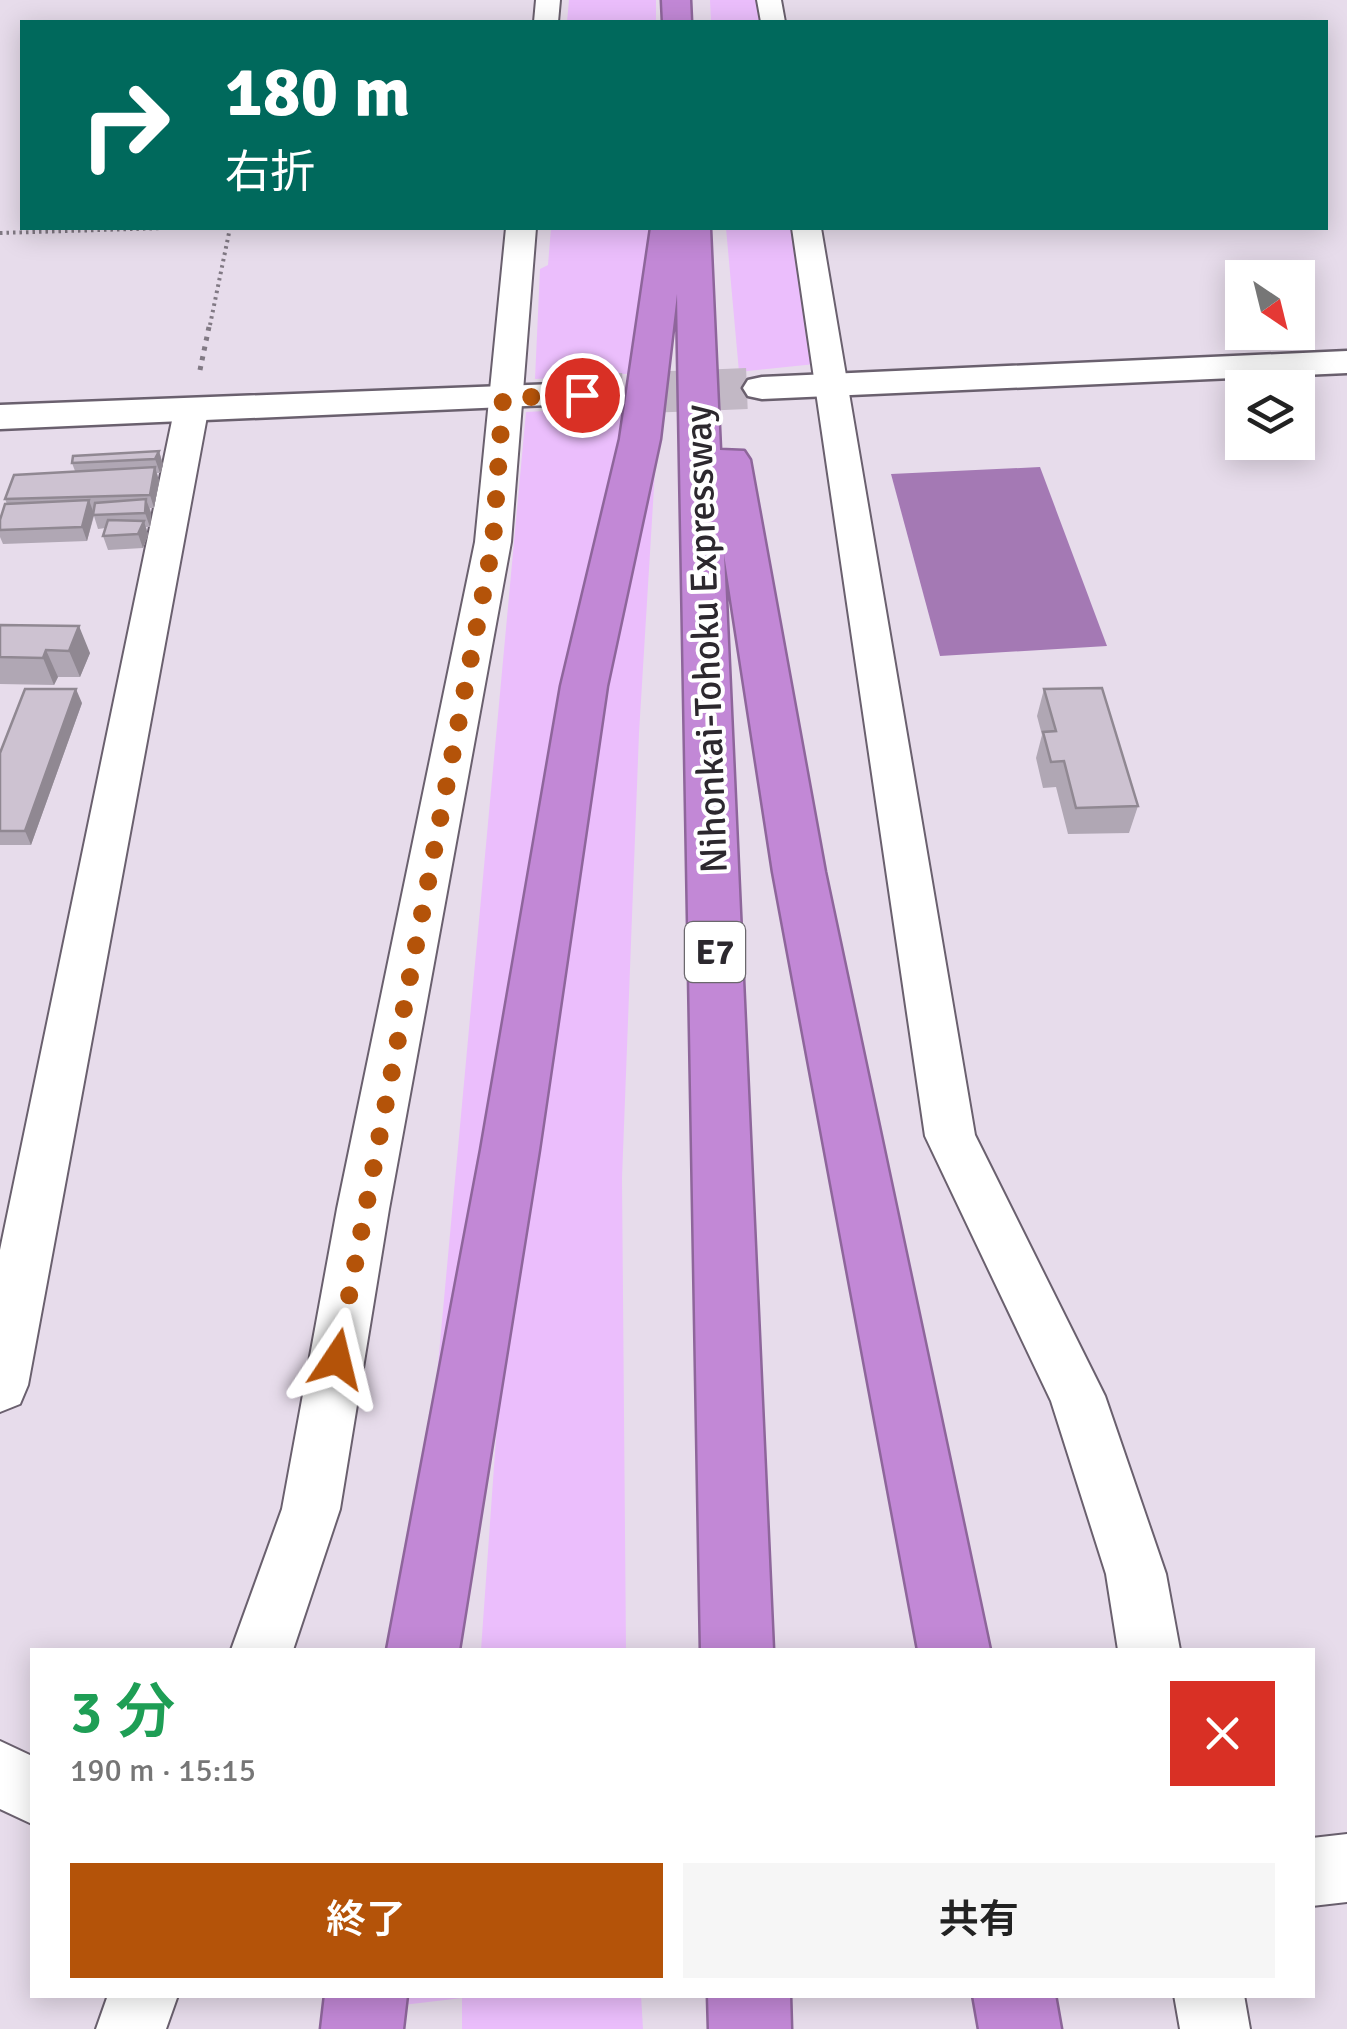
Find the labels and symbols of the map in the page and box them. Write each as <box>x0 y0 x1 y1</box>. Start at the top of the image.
north arrow <box>1225 260 1315 350</box>
pin <box>540 353 625 438</box>
street label: Nihonkai-Tohoku Expressway <box>674 404 738 874</box>
road number: E7 <box>685 922 745 982</box>
position arrow <box>285 1307 389 1411</box>

